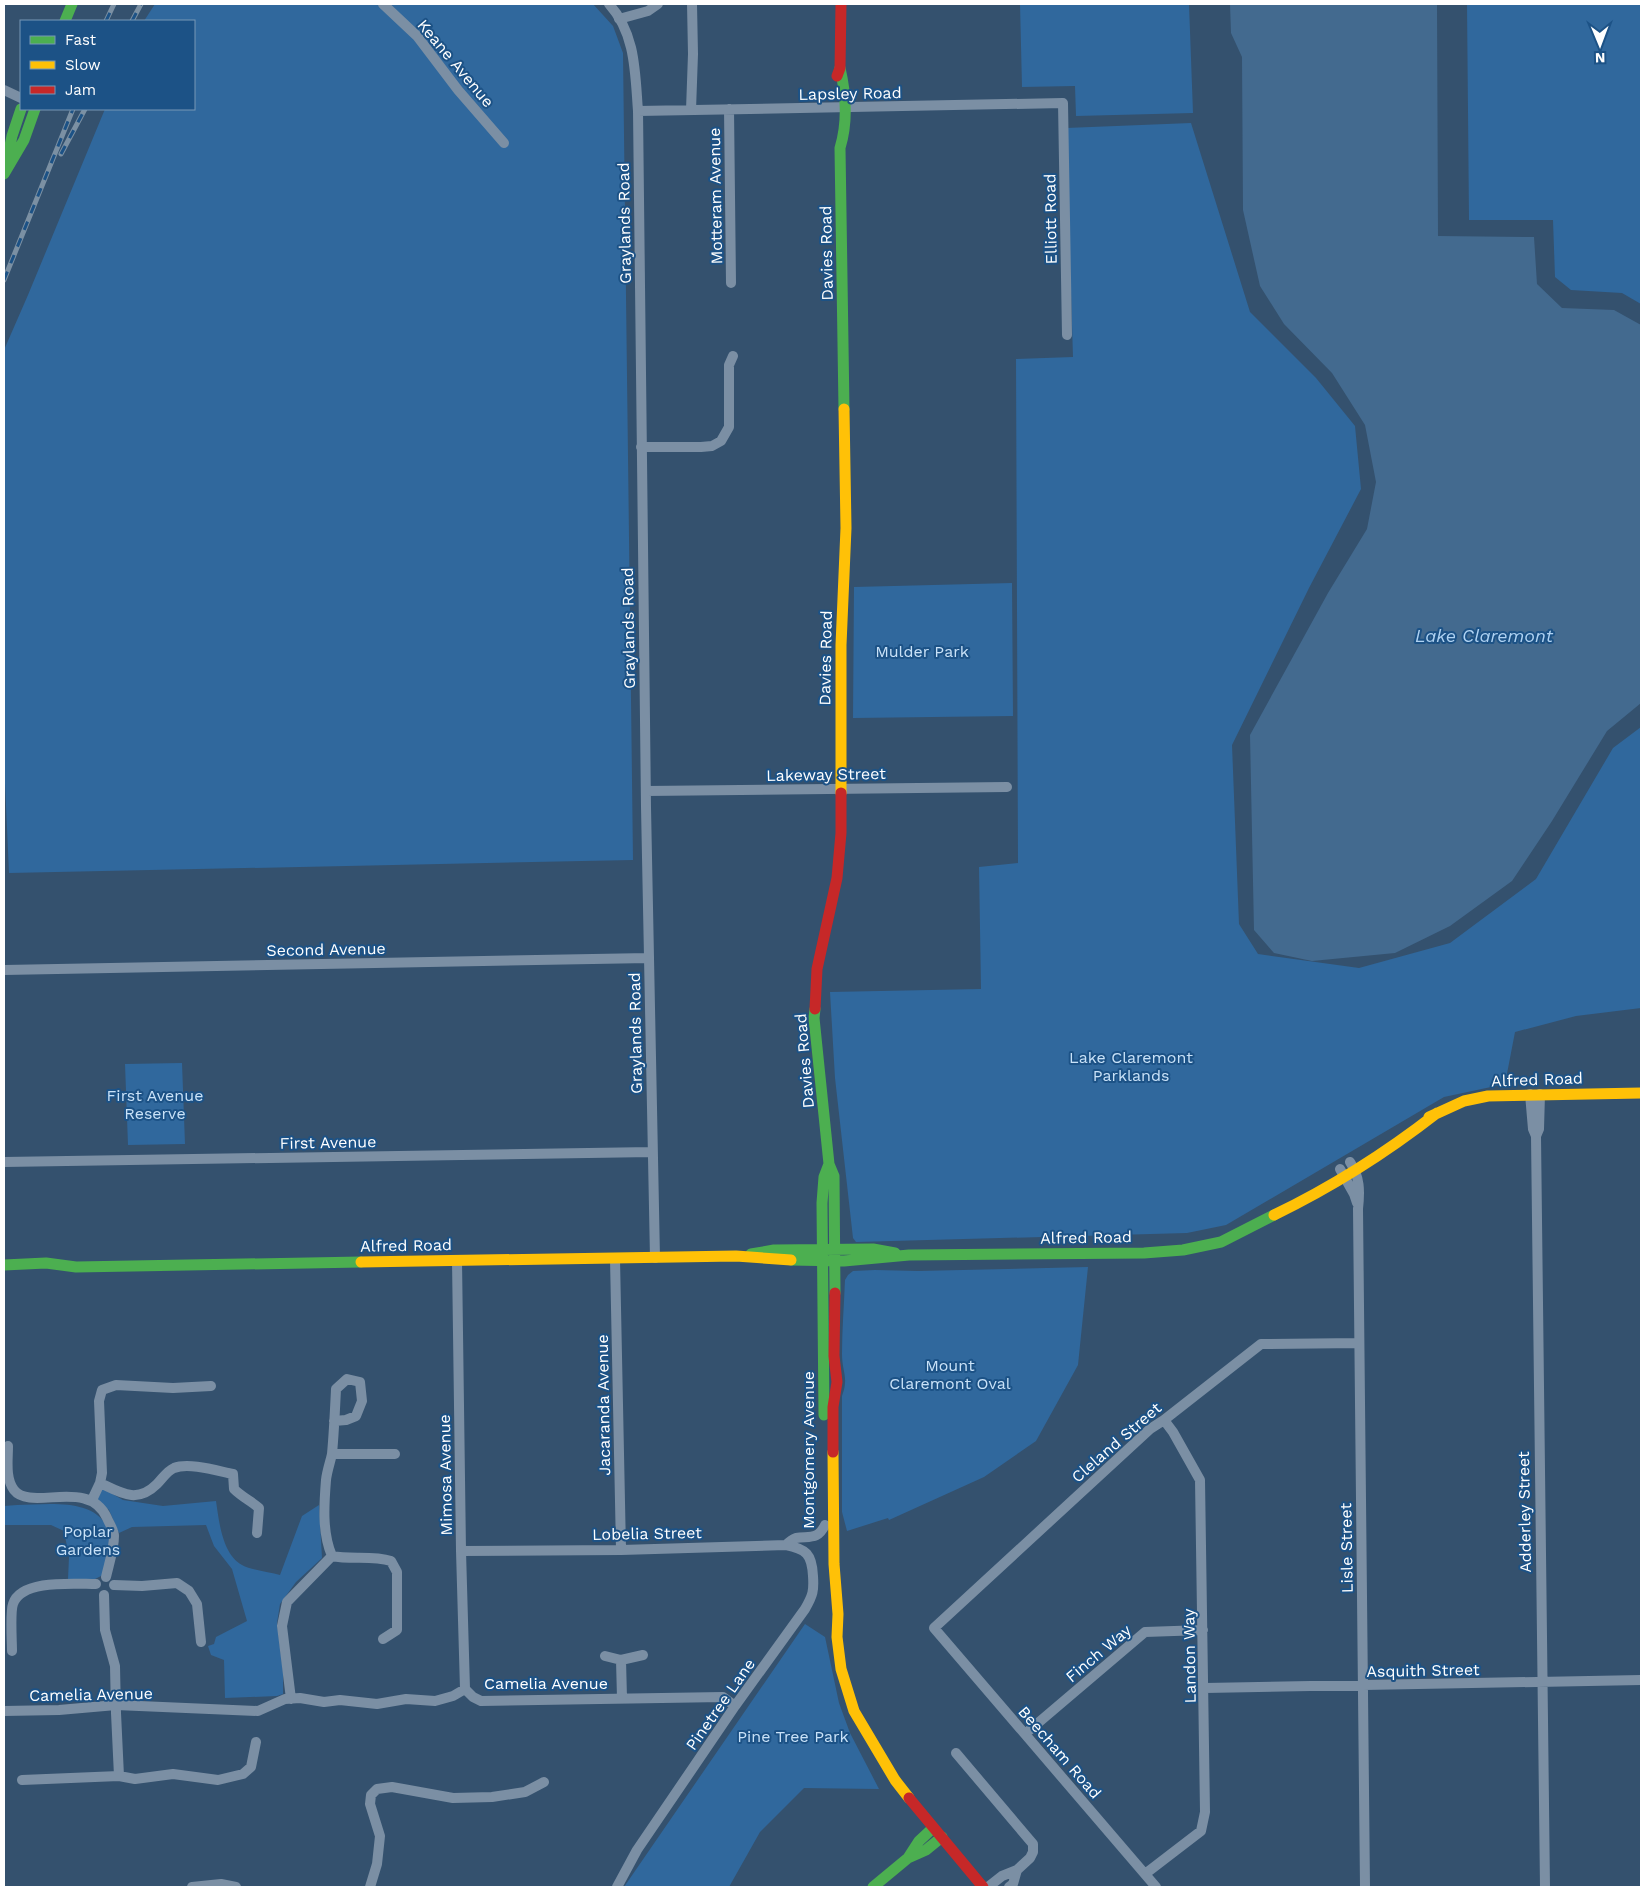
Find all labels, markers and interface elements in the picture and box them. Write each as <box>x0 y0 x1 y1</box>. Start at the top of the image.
street label: Keane Avenue <box>413 16 498 111</box>
legend <box>20 20 195 110</box>
north arrow <box>1575 20 1625 70</box>
text: Fast <box>65 31 97 49</box>
text: N <box>1595 50 1606 66</box>
text: Slow <box>65 56 101 74</box>
text: Jam <box>65 81 96 99</box>
street label: Lapsley Road <box>798 83 902 104</box>
street label: Motteram Avenue <box>705 128 726 264</box>
street label: Graylands Road <box>614 162 635 284</box>
street label: Elliott Road <box>1040 174 1061 264</box>
street label: Davies Road <box>816 205 837 301</box>
street label: Graylands Road <box>618 567 639 689</box>
street label: Davies Road <box>815 610 836 706</box>
water label: Lake Claremont <box>1415 625 1554 646</box>
park label: Mulder Park <box>875 642 969 661</box>
street label: Lakeway Street <box>766 764 886 785</box>
street label: Second Avenue <box>266 939 386 960</box>
street label: Graylands Road <box>625 972 646 1094</box>
street label: Davies Road <box>791 1013 818 1109</box>
park label: Lake Claremont Parklands <box>1069 1048 1193 1085</box>
street label: Alfred Road <box>1491 1068 1583 1091</box>
park label: First Avenue Reserve <box>107 1086 203 1123</box>
street label: First Avenue <box>279 1132 377 1153</box>
street label: Alfred Road <box>1040 1227 1132 1248</box>
street label: Alfred Road <box>360 1235 452 1256</box>
street label: Jacaranda Avenue <box>593 1334 614 1476</box>
park label: Mount Claremont Oval <box>889 1356 1011 1393</box>
street label: Montgomery Avenue <box>799 1371 818 1529</box>
street label: Cleland Street <box>1068 1398 1165 1486</box>
street label: Mimosa Avenue <box>435 1414 456 1536</box>
street label: Adderley Street <box>1514 1451 1535 1573</box>
street label: Lisle Street <box>1336 1503 1357 1593</box>
park label: Poplar Gardens <box>56 1522 120 1559</box>
street label: Lobelia Street <box>592 1523 702 1544</box>
street label: Landon Way <box>1179 1608 1200 1704</box>
street label: Finch Way <box>1062 1620 1135 1686</box>
street label: Pinetree Lane <box>682 1655 759 1754</box>
street label: Asquith Street <box>1366 1660 1480 1681</box>
street label: Camelia Avenue <box>484 1674 608 1693</box>
street label: Camelia Avenue <box>29 1684 153 1705</box>
street label: Beecham Road <box>1014 1702 1105 1803</box>
park label: Pine Tree Park <box>737 1727 849 1746</box>

